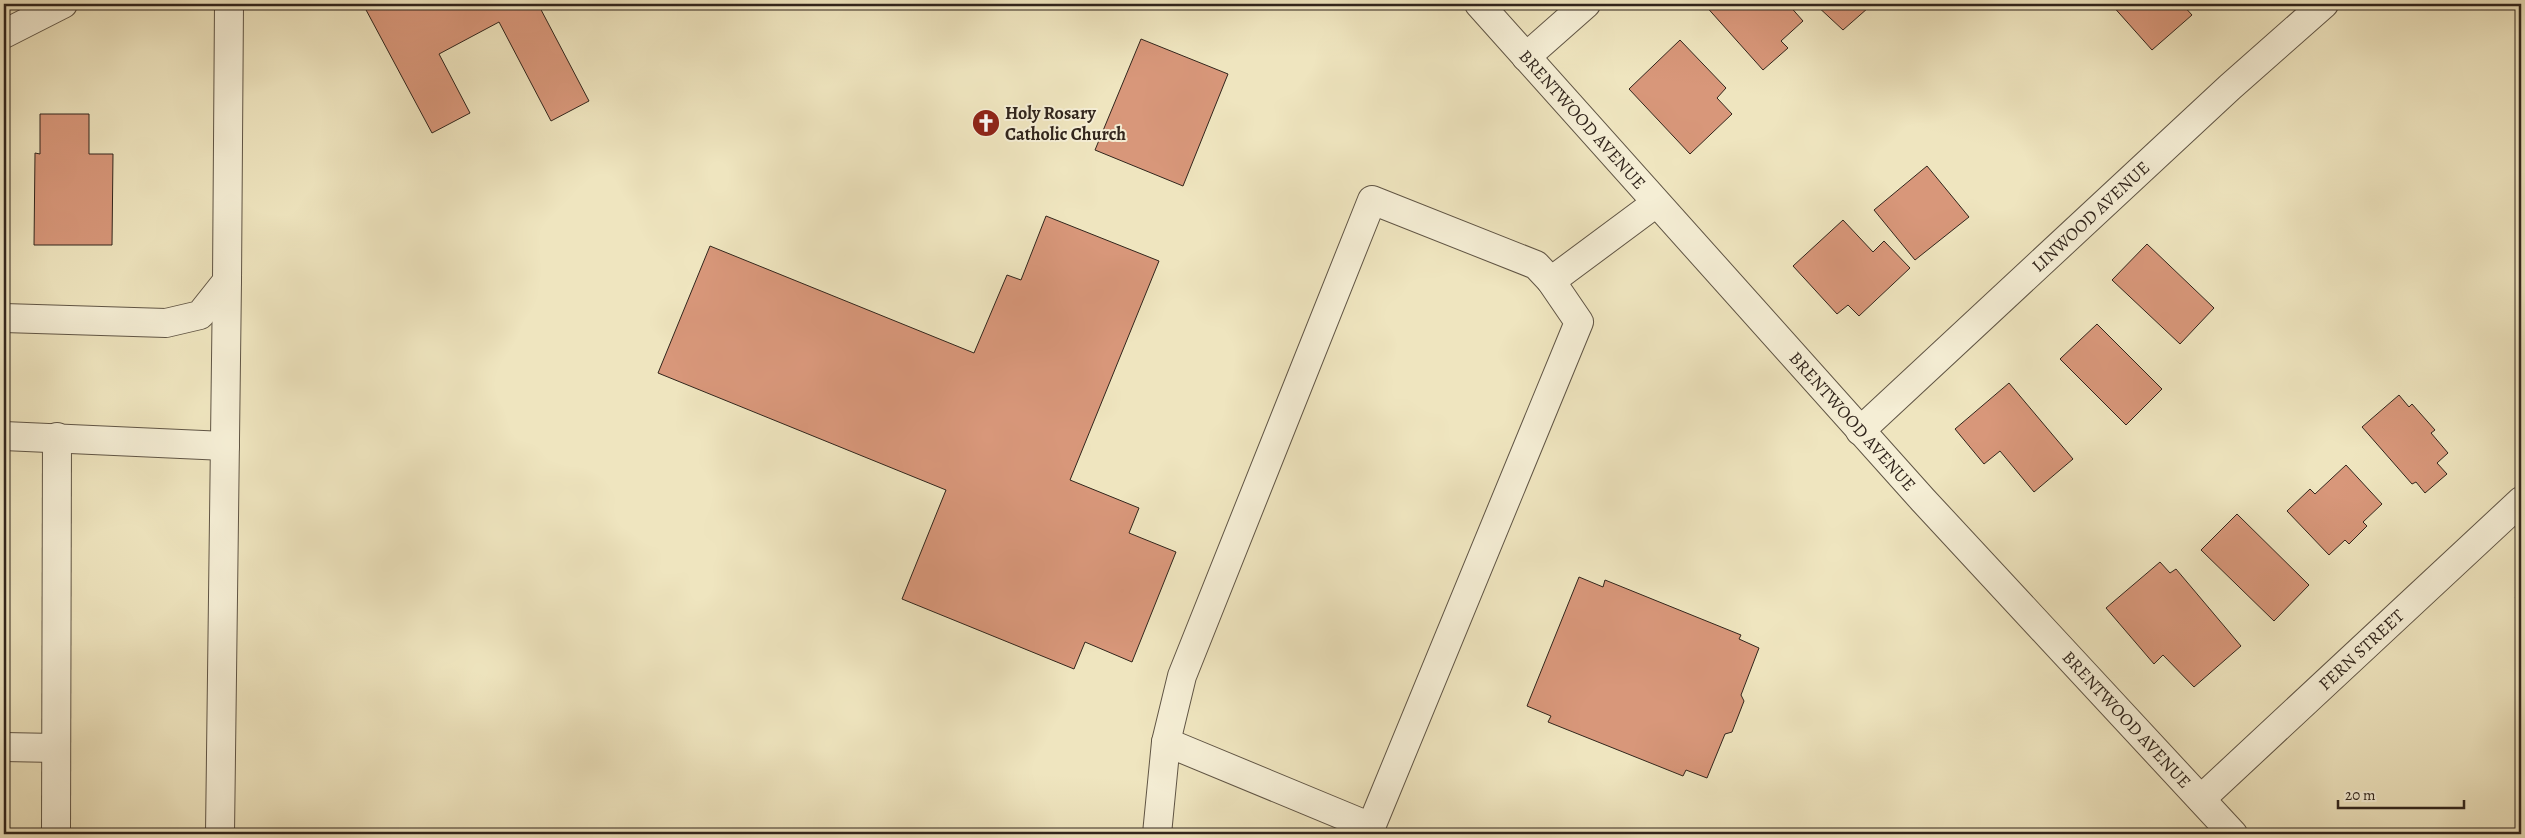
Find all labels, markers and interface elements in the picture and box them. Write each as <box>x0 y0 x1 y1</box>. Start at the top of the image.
street label: BRENTWOOD AVENUE <box>1514 45 1651 194</box>
place label: Holy Rosary Catholic Church <box>1005 101 1126 146</box>
church icon: Holy Rosary Catholic Church <box>971 108 1001 138</box>
street label: LINWOOD AVENUE <box>2027 156 2155 277</box>
street label: BRENTWOOD AVENUE <box>1784 346 1921 496</box>
street label: FERN STREET <box>2313 604 2409 696</box>
street label: BRENTWOOD AVENUE <box>2057 645 2196 793</box>
scale bar <box>2338 778 2464 810</box>
text: 20 m <box>2345 785 2376 805</box>

